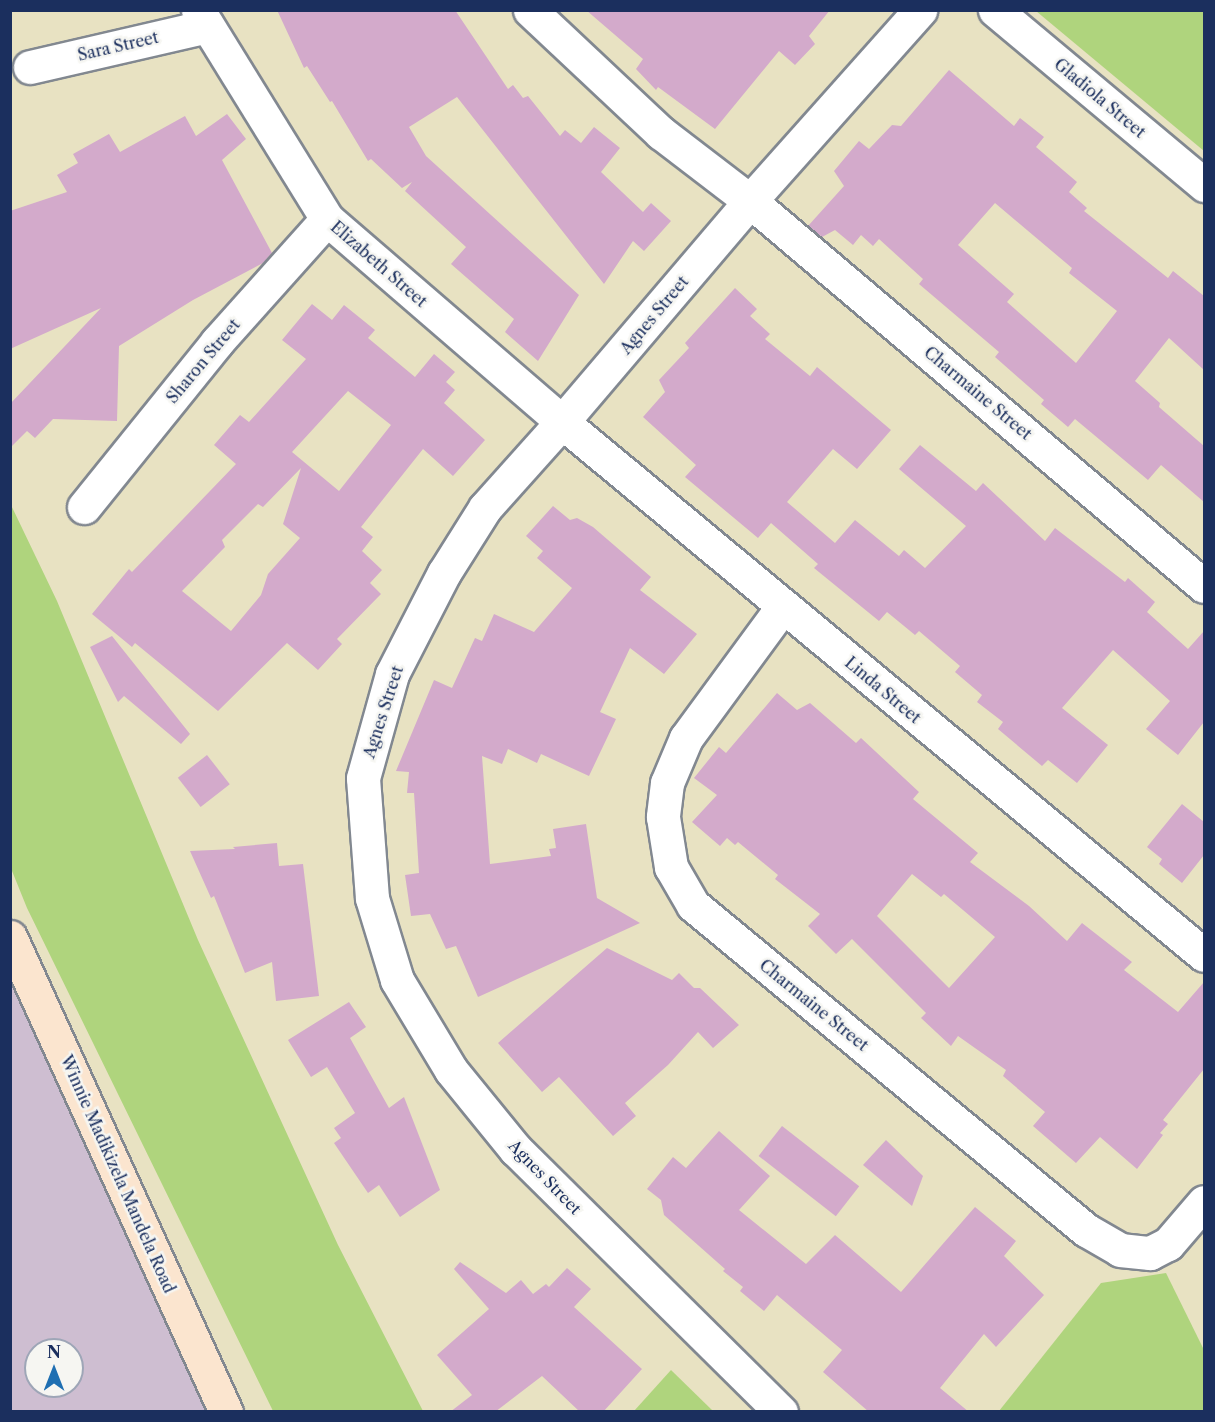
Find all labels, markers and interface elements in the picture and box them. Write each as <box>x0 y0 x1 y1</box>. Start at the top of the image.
street label: Sara Street <box>76 27 160 65</box>
street label: Gladiola Street <box>1050 54 1150 142</box>
street label: Elizabeth Street <box>327 217 431 311</box>
street label: Agnes Street <box>616 272 692 358</box>
street label: Sharon Street <box>162 315 244 407</box>
street label: Charmaine Street <box>920 342 1036 444</box>
street label: Linda Street <box>841 653 925 727</box>
street label: Agnes Street <box>359 663 407 761</box>
street label: Charmaine Street <box>756 955 872 1055</box>
street label: Winnie Madikizela Mandela Road <box>57 1052 179 1296</box>
street label: Agnes Street <box>505 1136 585 1218</box>
north arrow <box>24 1338 84 1398</box>
text: N <box>47 1342 61 1362</box>

